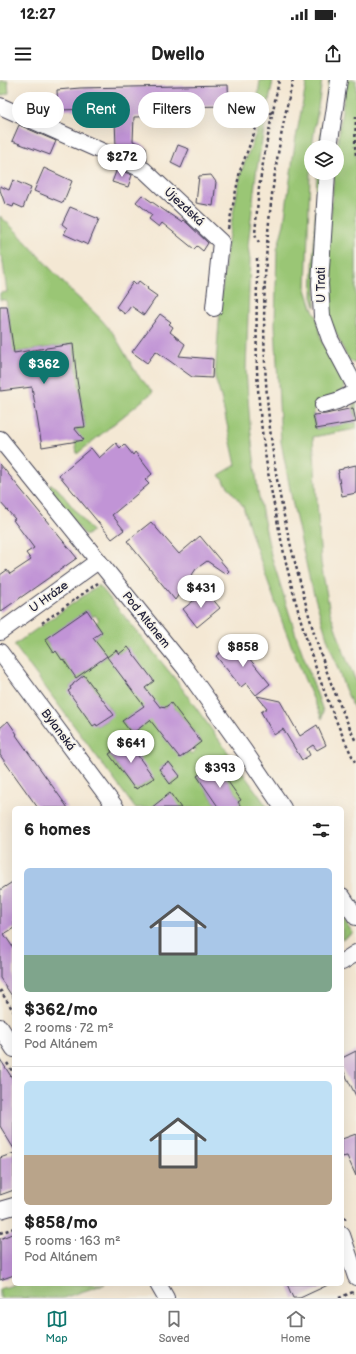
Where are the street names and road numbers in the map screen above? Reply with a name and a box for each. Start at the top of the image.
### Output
street label: Újezdská [161,183,209,229]
street label: U Trati [314,267,329,303]
street label: U Hráze [27,578,71,616]
street label: Pod Altánem [119,589,173,651]
street label: Bylanská [38,706,79,754]

